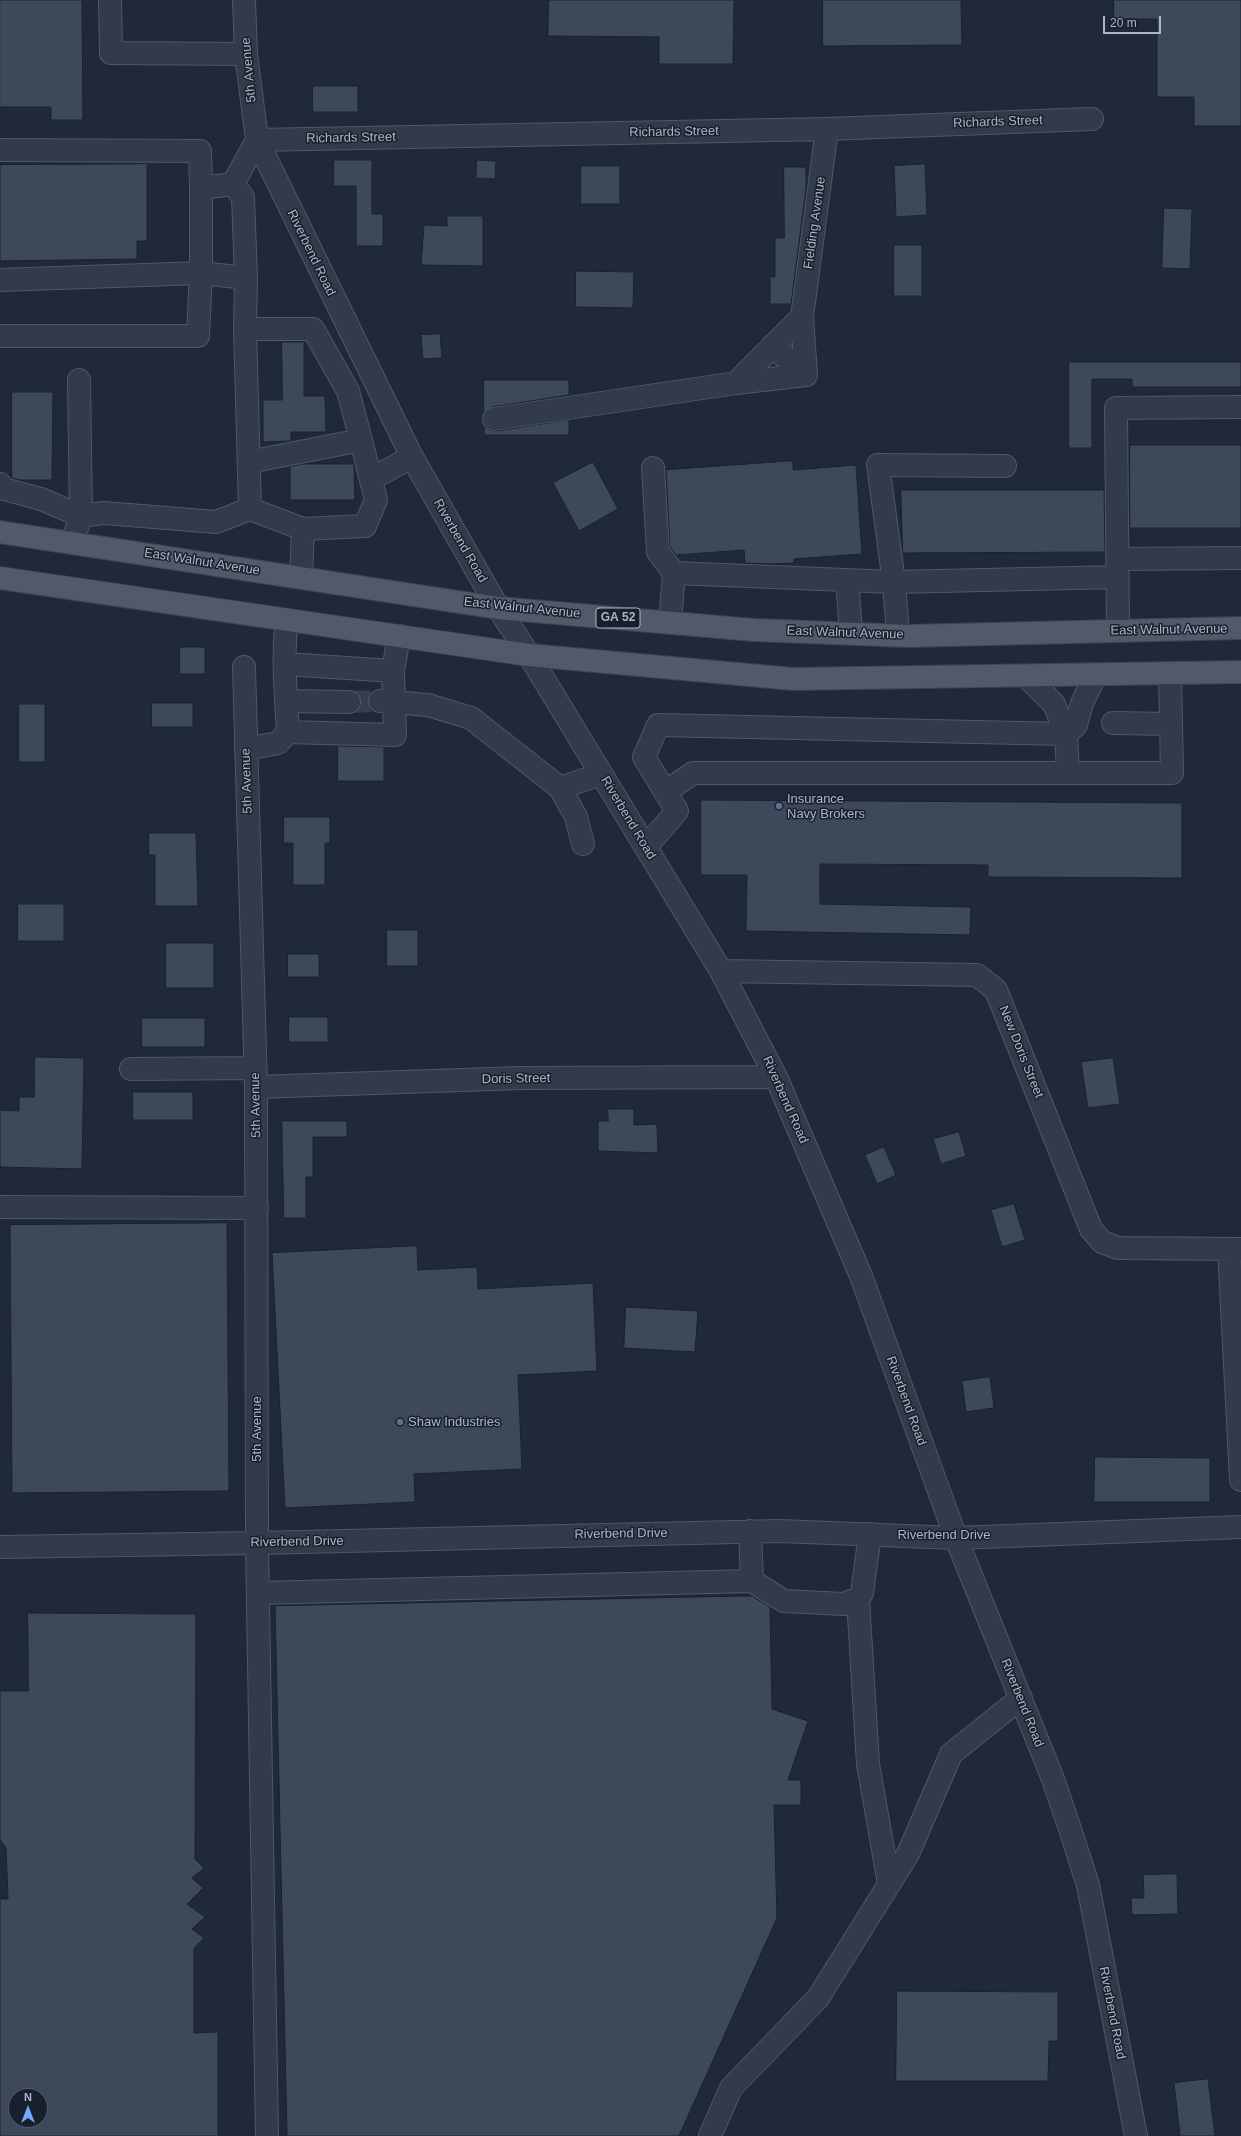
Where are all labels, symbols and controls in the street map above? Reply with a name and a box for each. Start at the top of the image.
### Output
scale bar [1105,8,1163,34]
text: 20 m [1110,16,1137,30]
street label: 5th Avenue [238,37,260,103]
street label: Richards Street [953,113,1043,131]
street label: Richards Street [629,123,719,141]
street label: Richards Street [306,129,396,147]
street label: Fielding Avenue [801,176,829,270]
street label: Riverbend Road [283,207,339,299]
street label: Riverbend Road [430,496,490,586]
street label: East Walnut Avenue [143,545,261,579]
street label: East Walnut Avenue [463,594,581,622]
road number: GA 52 [596,608,640,628]
street label: East Walnut Avenue [1110,621,1228,639]
street label: East Walnut Avenue [786,623,904,643]
street label: 5th Avenue [238,748,256,814]
street label: Riverbend Road [597,774,659,862]
place label: Insurance Navy Brokers [787,791,865,822]
marker: Insurance Navy Brokers [774,801,784,811]
street label: New Doris Street [995,1004,1047,1100]
street label: Riverbend Road [759,1054,811,1146]
street label: Doris Street [482,1071,550,1087]
street label: 5th Avenue [248,1072,264,1138]
street label: Riverbend Road [883,1354,929,1448]
street label: 5th Avenue [249,1396,265,1462]
place label: Shaw Industries [408,1414,500,1430]
marker: Shaw Industries [395,1417,405,1427]
street label: Riverbend Drive [574,1525,668,1543]
street label: Riverbend Drive [897,1527,991,1543]
street label: Riverbend Drive [250,1533,344,1551]
street label: Riverbend Road [997,1657,1047,1749]
street label: Riverbend Road [1095,1965,1129,2061]
north arrow [8,2088,48,2128]
text: N [24,2091,32,2103]

